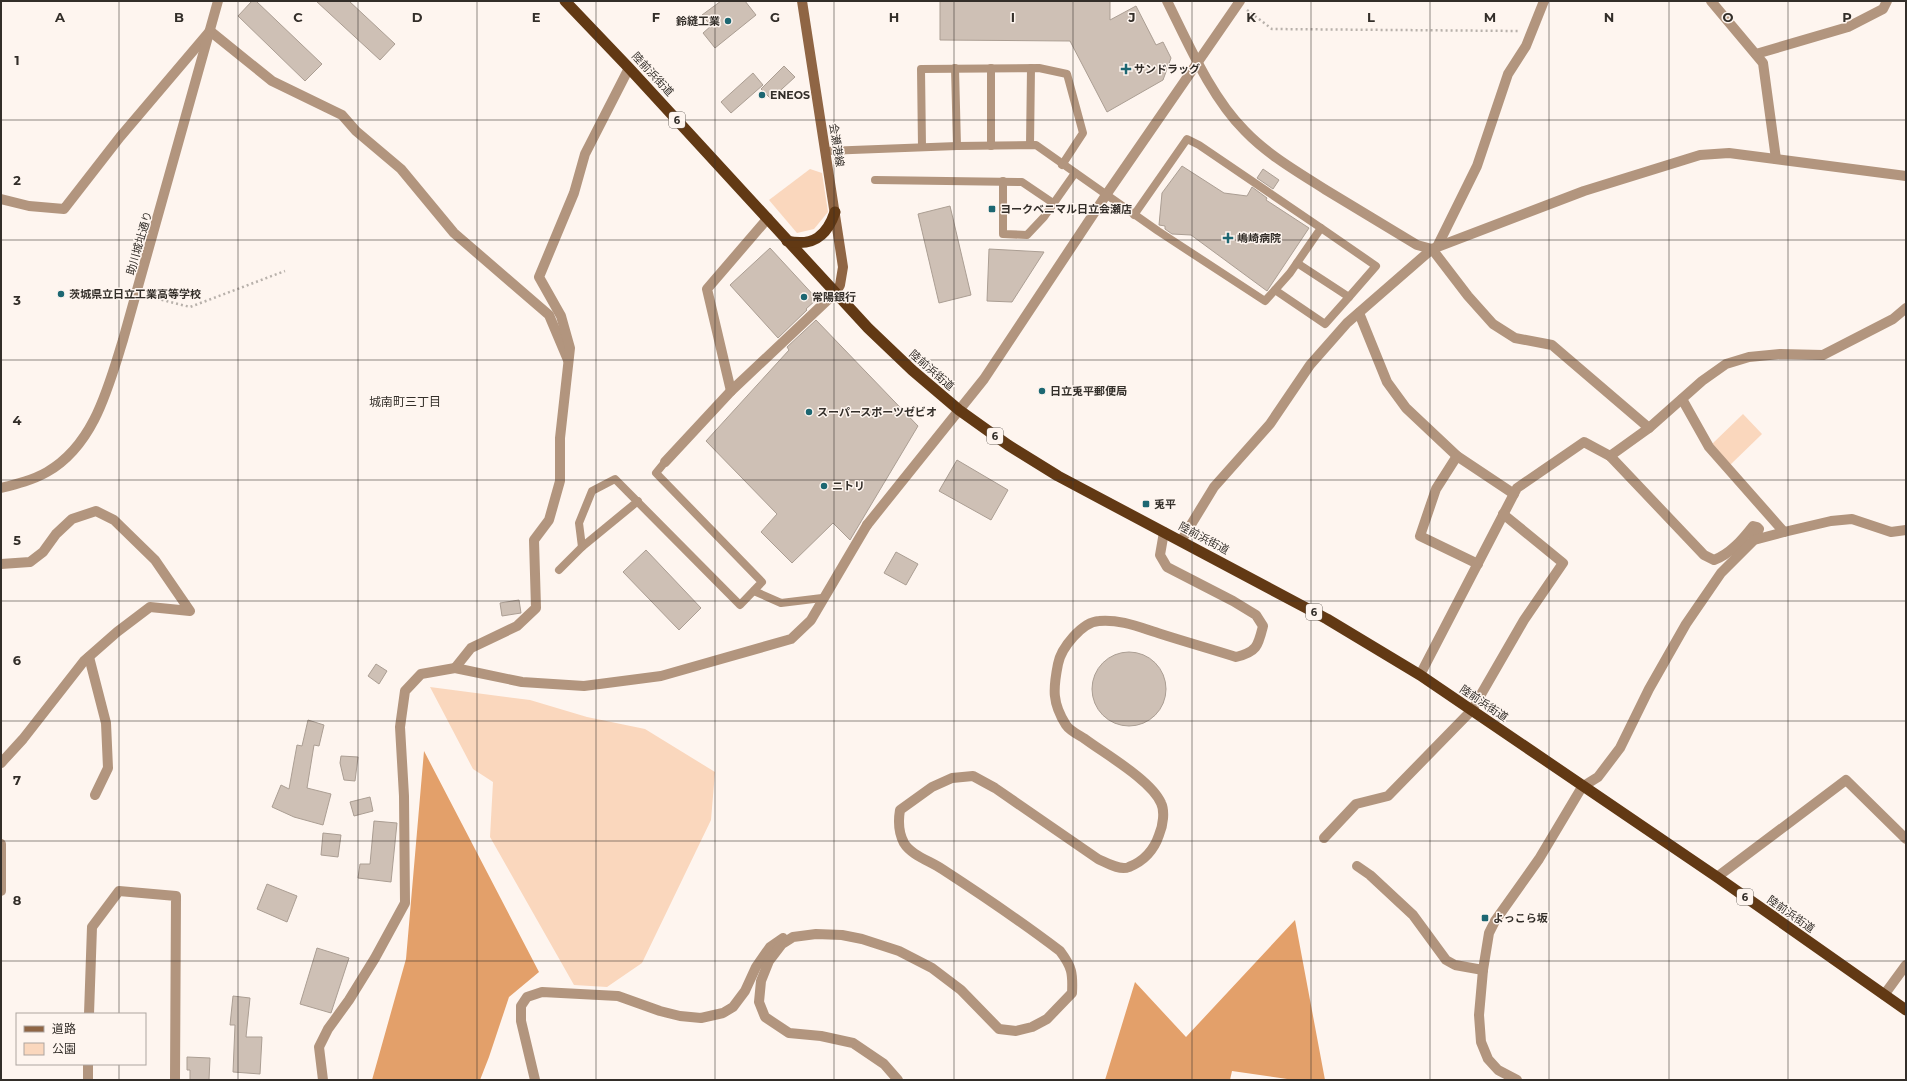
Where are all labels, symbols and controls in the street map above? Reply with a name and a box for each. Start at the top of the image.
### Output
text: A [54,9,66,25]
text: B [174,9,184,25]
text: C [293,9,303,25]
text: D [412,9,423,25]
text: E [532,9,541,25]
text: F [652,9,660,25]
text: G [770,9,780,25]
text: H [889,9,899,25]
text: I [1011,9,1015,25]
text: J [1127,9,1136,25]
text: K [1246,9,1256,25]
text: L [1367,9,1375,25]
text: M [1484,9,1496,25]
text: N [1604,9,1614,25]
text: O [1723,9,1734,25]
text: P [1842,9,1852,25]
place label: 鈴縫工業 [676,14,720,28]
marker: 鈴縫工業 [723,16,733,26]
street label: 陸前浜街道 [629,49,677,99]
text: 1 [14,52,20,68]
place label: サンドラッグ [1134,62,1200,76]
marker: サンドラッグ [1121,64,1131,74]
place label: ENEOS [770,88,810,102]
marker: ENEOS [757,90,767,100]
road number: 6 [669,112,685,128]
street label: 会瀬港線 [827,122,847,168]
text: 2 [13,172,21,188]
place label: ヨークベニマル日立会瀬店 [1000,202,1132,216]
marker: ヨークベニマル日立会瀬店 [987,204,997,214]
street label: 助川城址通り [123,209,155,277]
place label: 嶋崎病院 [1237,231,1281,245]
marker: 嶋崎病院 [1222,232,1234,244]
place label: 茨城県立日立工業高等学校 [69,287,201,301]
marker: 茨城県立日立工業高等学校 [56,289,66,299]
place label: 常陽銀行 [812,290,856,304]
text: 3 [12,292,21,308]
marker: 常陽銀行 [799,292,809,302]
street label: 陸前浜街道 [907,347,957,393]
place label: 日立兎平郵便局 [1050,384,1127,398]
marker: 日立兎平郵便局 [1037,386,1047,396]
district label: 城南町三丁目 [369,394,441,409]
place label: スーパースポーツゼビオ [817,405,937,419]
marker: スーパースポーツゼビオ [804,407,814,417]
text: 4 [13,412,22,428]
road number: 6 [987,428,1003,444]
place label: ニトリ [832,479,865,493]
marker: ニトリ [819,481,829,491]
place label: 兎平 [1154,497,1176,511]
marker: 兎平 [1141,499,1151,509]
street label: 陸前浜街道 [1176,519,1232,557]
text: 5 [13,532,21,548]
road number: 6 [1306,604,1322,620]
text: 6 [13,652,22,668]
street label: 陸前浜街道 [1457,682,1511,724]
text: 7 [13,772,21,788]
road number: 6 [1737,889,1753,905]
text: 8 [13,892,22,908]
street label: 陸前浜街道 [1764,892,1818,936]
place label: よっこら坂 [1493,911,1548,925]
marker: よっこら坂 [1480,913,1490,923]
legend [16,1013,146,1065]
text: 道路 [52,1021,76,1036]
text: 公園 [52,1041,76,1056]

